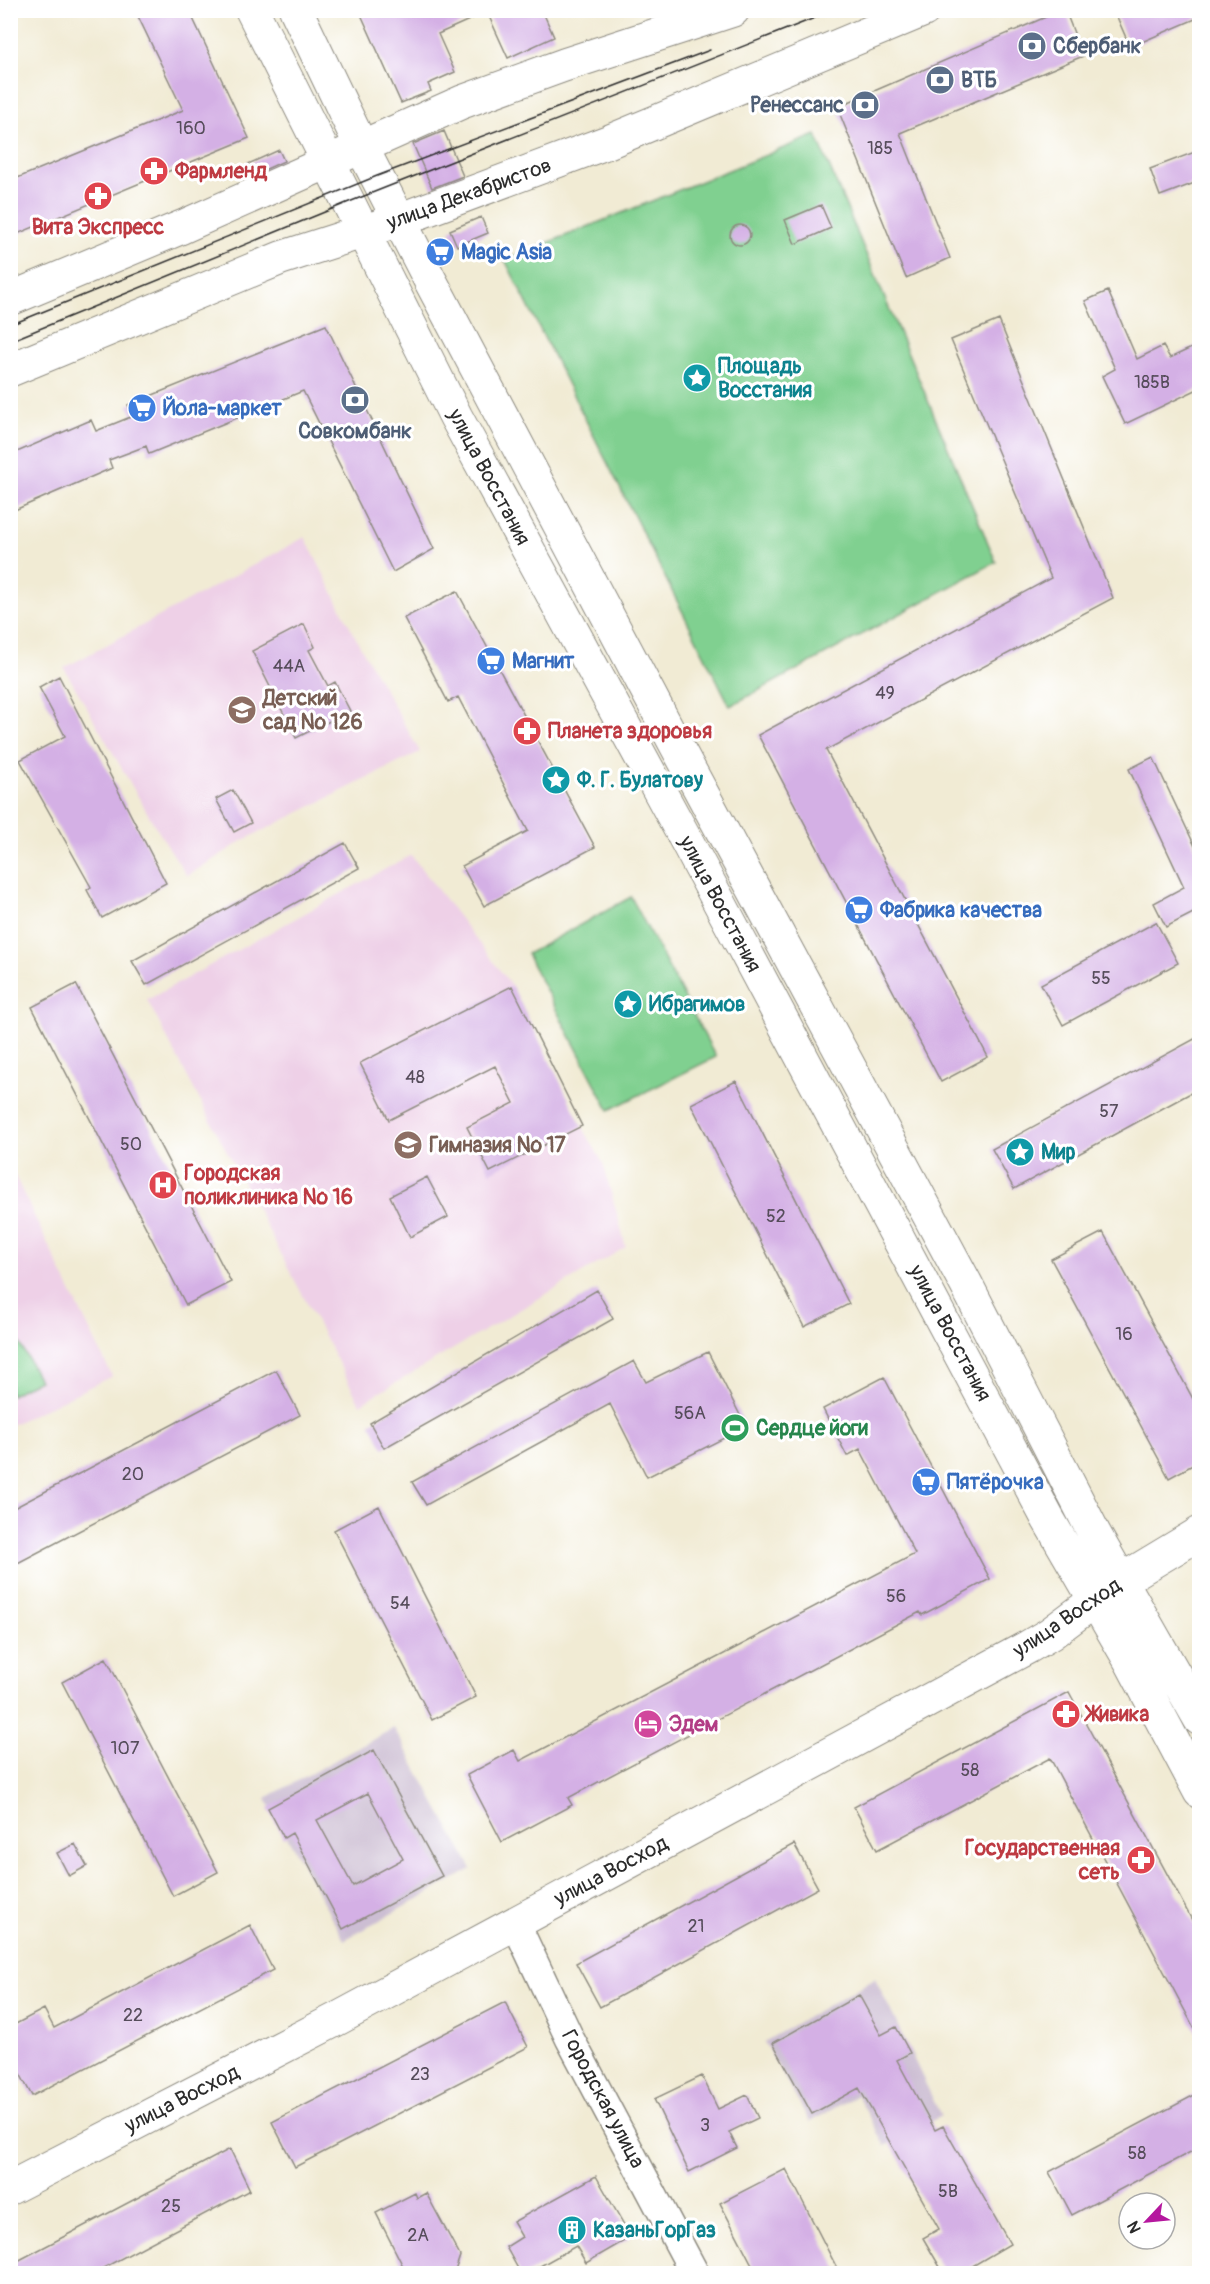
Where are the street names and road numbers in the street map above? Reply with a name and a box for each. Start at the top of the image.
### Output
street label: улица Декабристов [382,152,555,237]
street label: улица Восстания [441,403,536,550]
street label: улица Восстания [672,830,767,977]
street label: улица Восстания [902,1259,997,1406]
street label: улица Восход [1007,1572,1127,1665]
street label: улица Восход [549,1830,673,1913]
street label: Городская улица [555,2025,651,2173]
street label: улица Восход [119,2058,244,2140]

